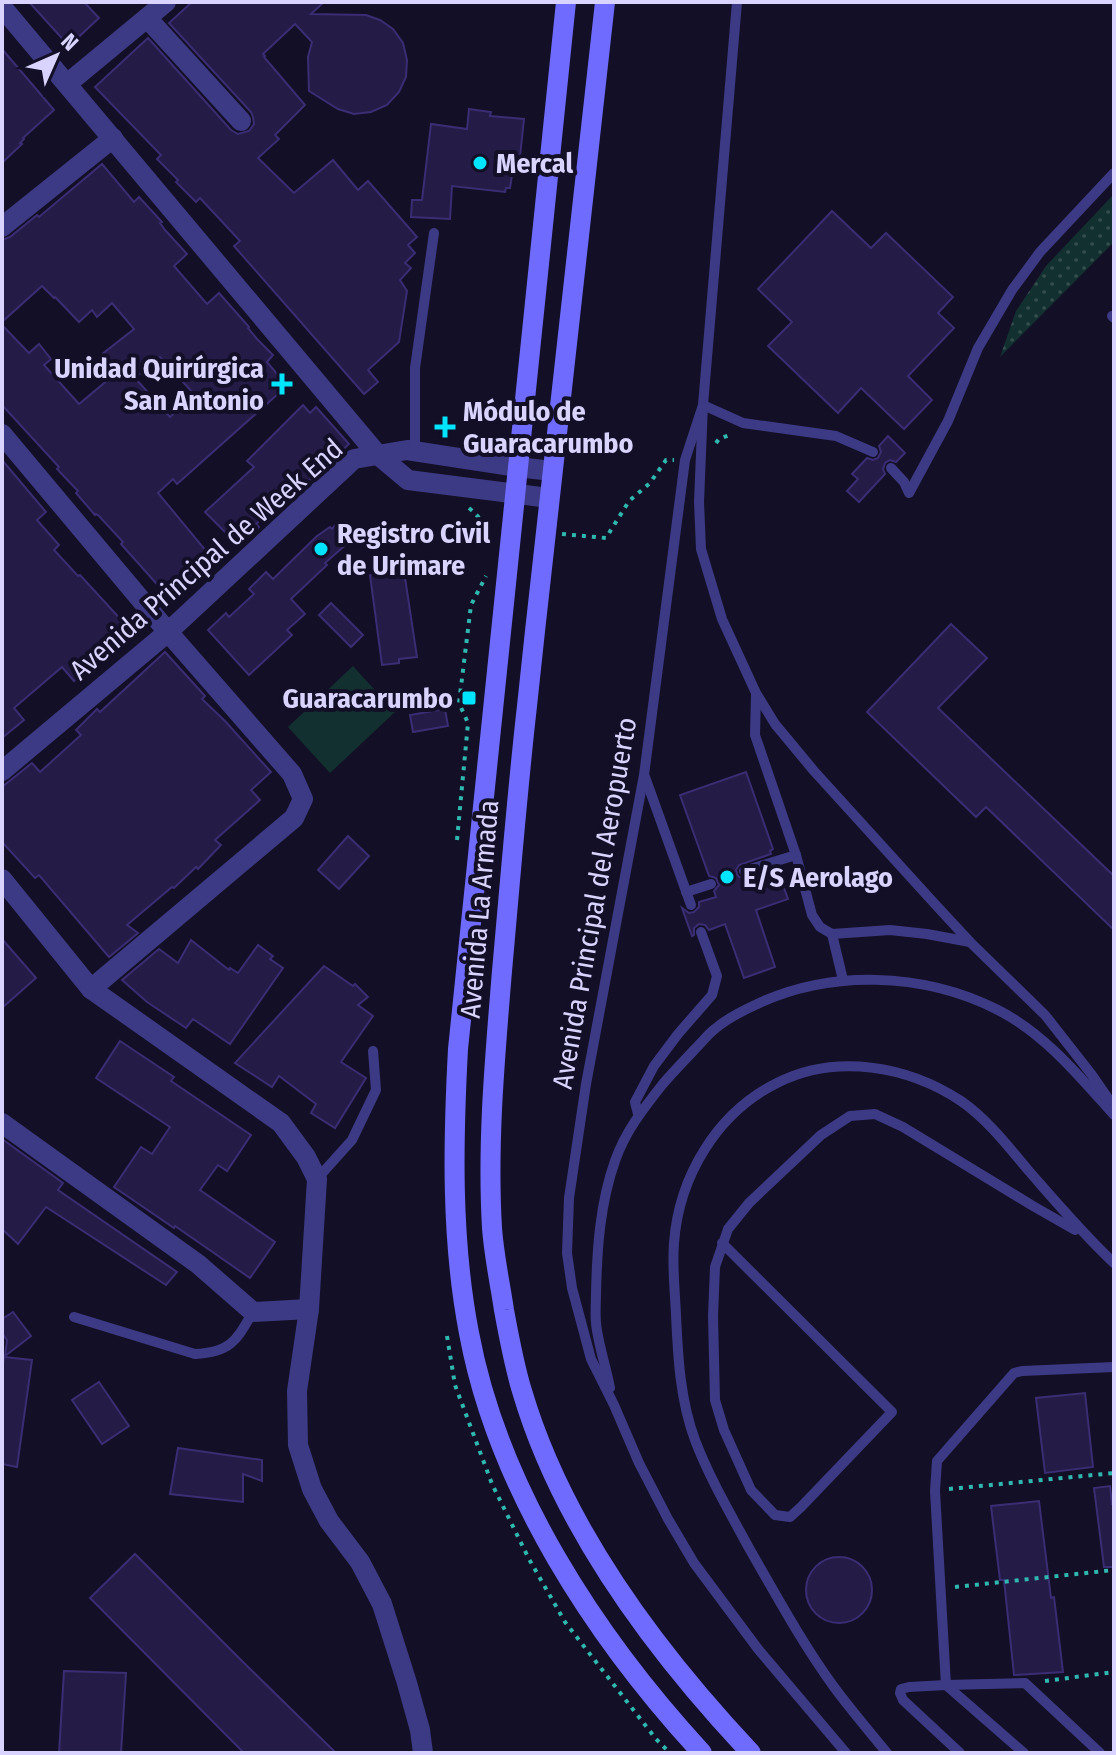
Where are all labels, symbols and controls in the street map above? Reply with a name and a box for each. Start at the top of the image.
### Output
north arrow [16,16,96,96]
text: N [56,28,84,56]
place label: Mercal [496,147,573,180]
marker: Mercal [471,154,489,172]
place label: Unidad Quirúrgica San Antonio [54,352,264,417]
marker: Unidad Quirúrgica San Antonio [271,373,293,395]
place label: Módulo de Guaracarumbo [463,395,634,460]
marker: Módulo de Guaracarumbo [434,416,456,438]
street label: Avenida Principal de Week End [63,432,350,687]
place label: Registro Civil de Urimare [337,517,490,582]
marker: Registro Civil de Urimare [312,540,330,558]
place label: Guaracarumbo [283,682,453,715]
marker: Guaracarumbo [460,689,478,707]
street label: Avenida Principal del Aeropuerto [546,715,643,1091]
street label: Avenida La Armada [454,799,505,1020]
place label: E/S Aerolago [743,861,893,894]
marker: E/S Aerolago [718,868,736,886]

